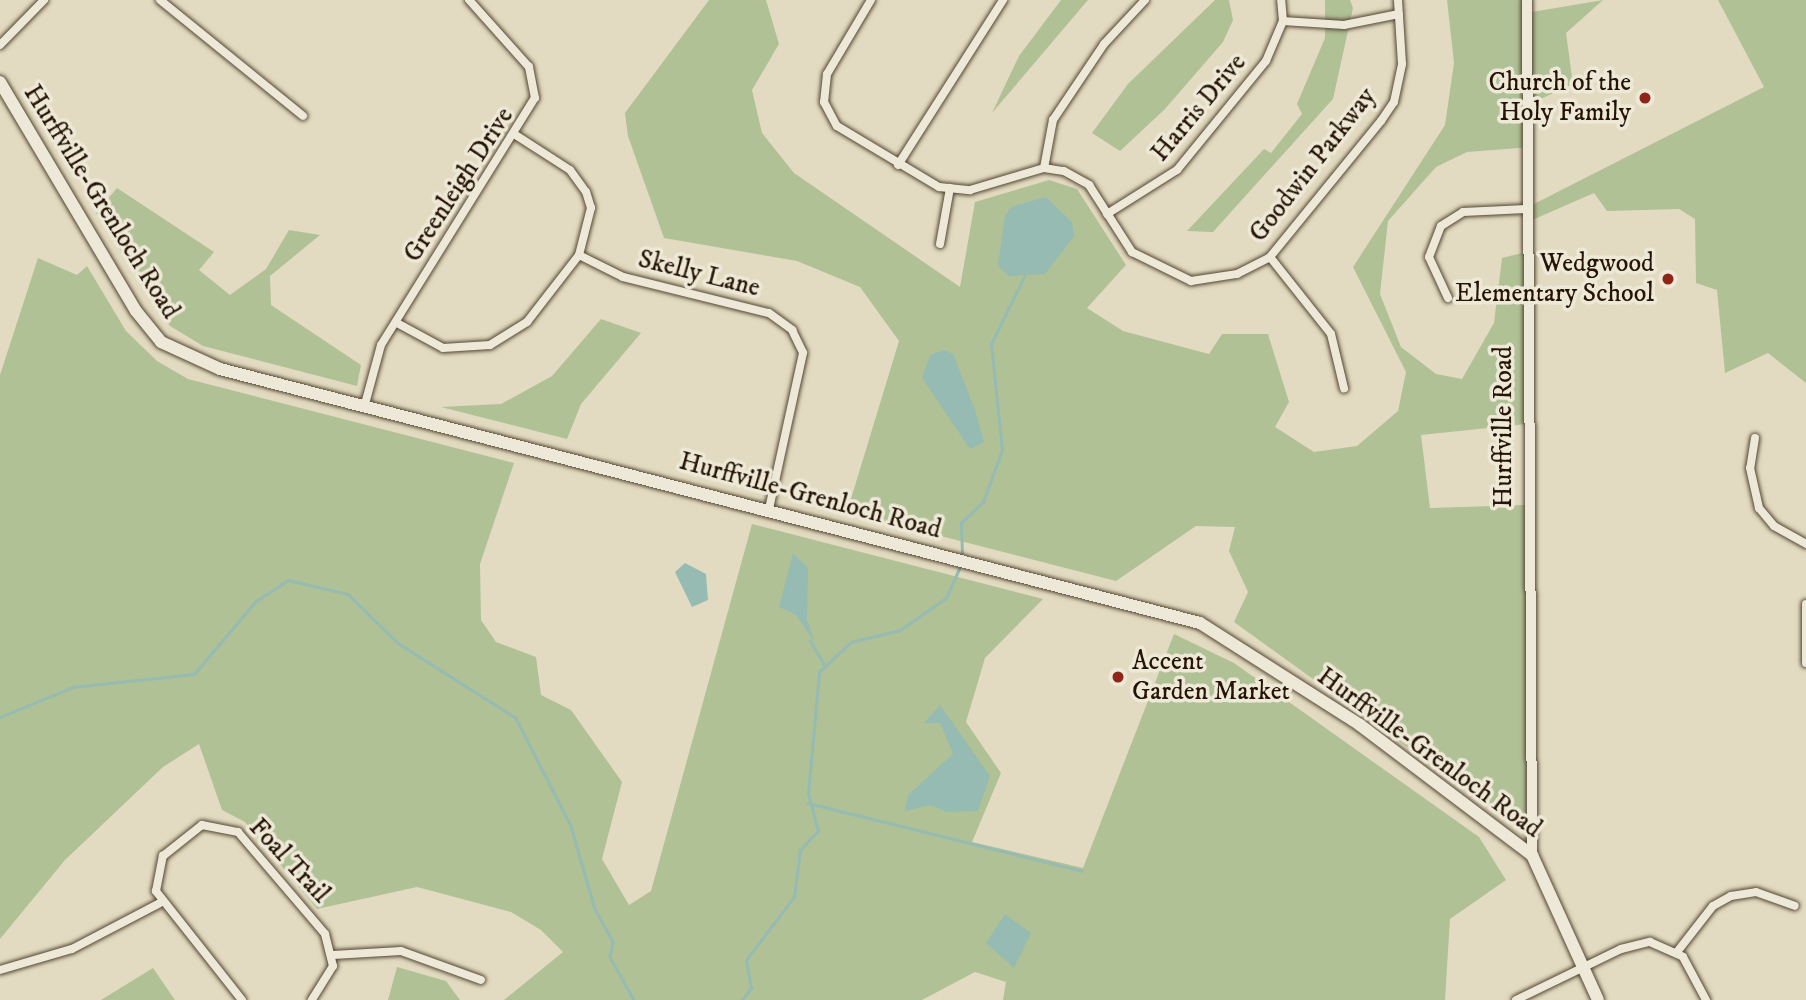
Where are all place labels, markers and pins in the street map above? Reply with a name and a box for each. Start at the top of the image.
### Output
place label: Church of the Holy Family [1489,67,1631,128]
marker: Church of the Holy Family [1637,90,1653,106]
place label: Wedgwood Elementary School [1455,248,1654,310]
marker: Wedgwood Elementary School [1660,271,1676,287]
place label: Accent Garden Market [1132,646,1290,708]
marker: Accent Garden Market [1110,669,1126,685]

